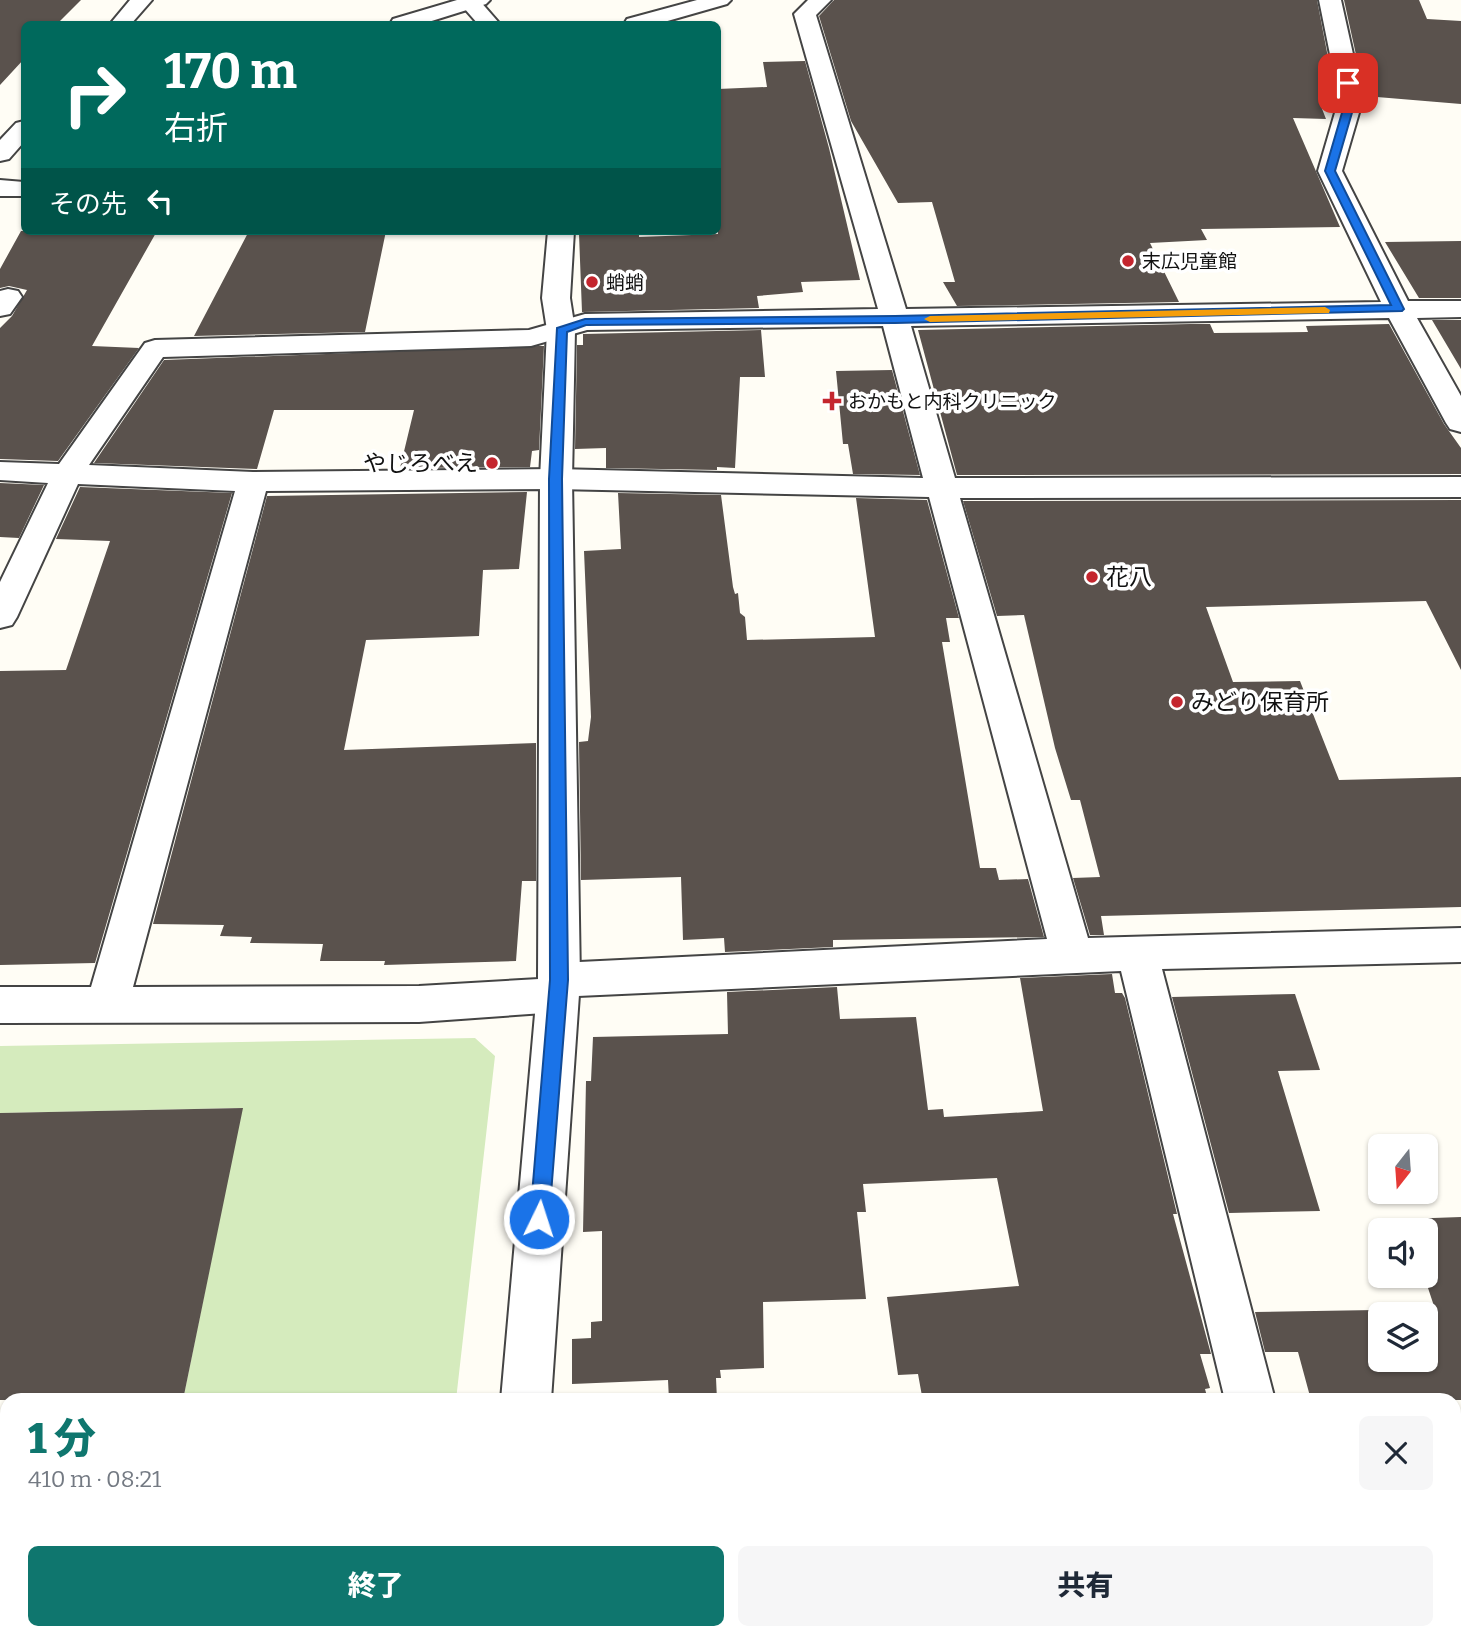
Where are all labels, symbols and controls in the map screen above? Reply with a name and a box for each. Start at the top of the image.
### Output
text: 170 m [164,42,297,101]
icon: right [49,49,140,140]
pin [1318,53,1378,113]
icon: arrive [1329,64,1367,102]
text: 右折 [164,109,228,147]
icon: left [141,182,179,220]
text: その先 [49,189,127,220]
place label: 末広児童館 [1142,250,1237,273]
marker: 末広児童館 [1120,253,1136,269]
place label: 蛸蛸 [606,271,644,294]
marker: 蛸蛸 [584,274,600,290]
place label: おかもと内科クリニック [848,390,1057,413]
marker: おかもと内科クリニック [822,391,842,411]
place label: やじろべえ [363,449,478,477]
marker: やじろべえ [484,455,500,471]
place label: 花八 [1106,563,1152,591]
marker: 花八 [1084,569,1100,585]
place label: みどり保育所 [1191,688,1329,716]
marker: みどり保育所 [1169,694,1185,710]
north arrow [1368,1134,1438,1204]
map controls [1368,1134,1438,1372]
position arrow [502,1182,576,1256]
button: sound [1368,1218,1438,1288]
button: layers [1368,1302,1438,1372]
text: 1 分 [28,1414,96,1464]
button: close [1359,1416,1433,1490]
text: 410 m · 08:21 [28,1465,161,1493]
button: 終了 [28,1546,724,1626]
button: 共有 [738,1546,1433,1626]

